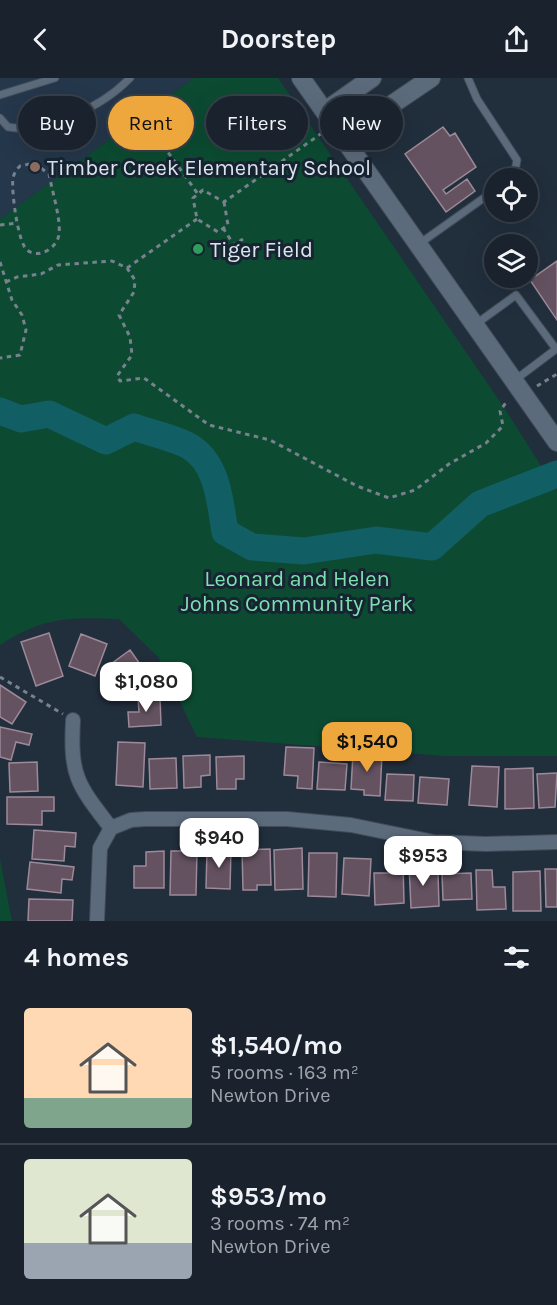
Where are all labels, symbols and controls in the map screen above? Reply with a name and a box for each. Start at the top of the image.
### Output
icon: back [24,23,57,56]
text: Doorstep [221,23,336,55]
icon: share [500,23,533,56]
chip: Buy [18,96,96,150]
chip: Rent [108,96,194,150]
chip: Filters [206,96,308,150]
chip: New [320,96,403,150]
place label: Timber Creek Elementary School [47,155,371,181]
marker: Timber Creek Elementary School [28,160,42,174]
map controls [484,168,538,288]
button: locate [484,168,538,222]
button: layers [484,234,538,288]
place label: Tiger Field [210,237,313,263]
marker: Tiger Field [191,242,205,256]
park label: Leonard and Helen Johns Community Park [181,566,413,617]
pin: $1,080 [97,662,195,713]
text: $1,080 [114,670,178,693]
pin: $1,540 [318,722,416,773]
text: $1,540 [336,730,398,753]
pin: $940 [183,818,255,869]
text: $940 [194,826,244,849]
pin: $953 [387,836,459,887]
text: $953 [398,844,448,867]
icon: filters [500,941,533,974]
text: 4 homes [24,942,129,973]
text: $1,540/mo [210,1030,342,1061]
icon: home [72,1032,144,1104]
text: 5 rooms · 163 m² [210,1061,359,1084]
text: Newton Drive [210,1084,330,1107]
text: $953/mo [210,1181,327,1212]
icon: home [72,1183,144,1255]
text: 3 rooms · 74 m² [210,1212,350,1235]
text: Newton Drive [210,1235,330,1258]

